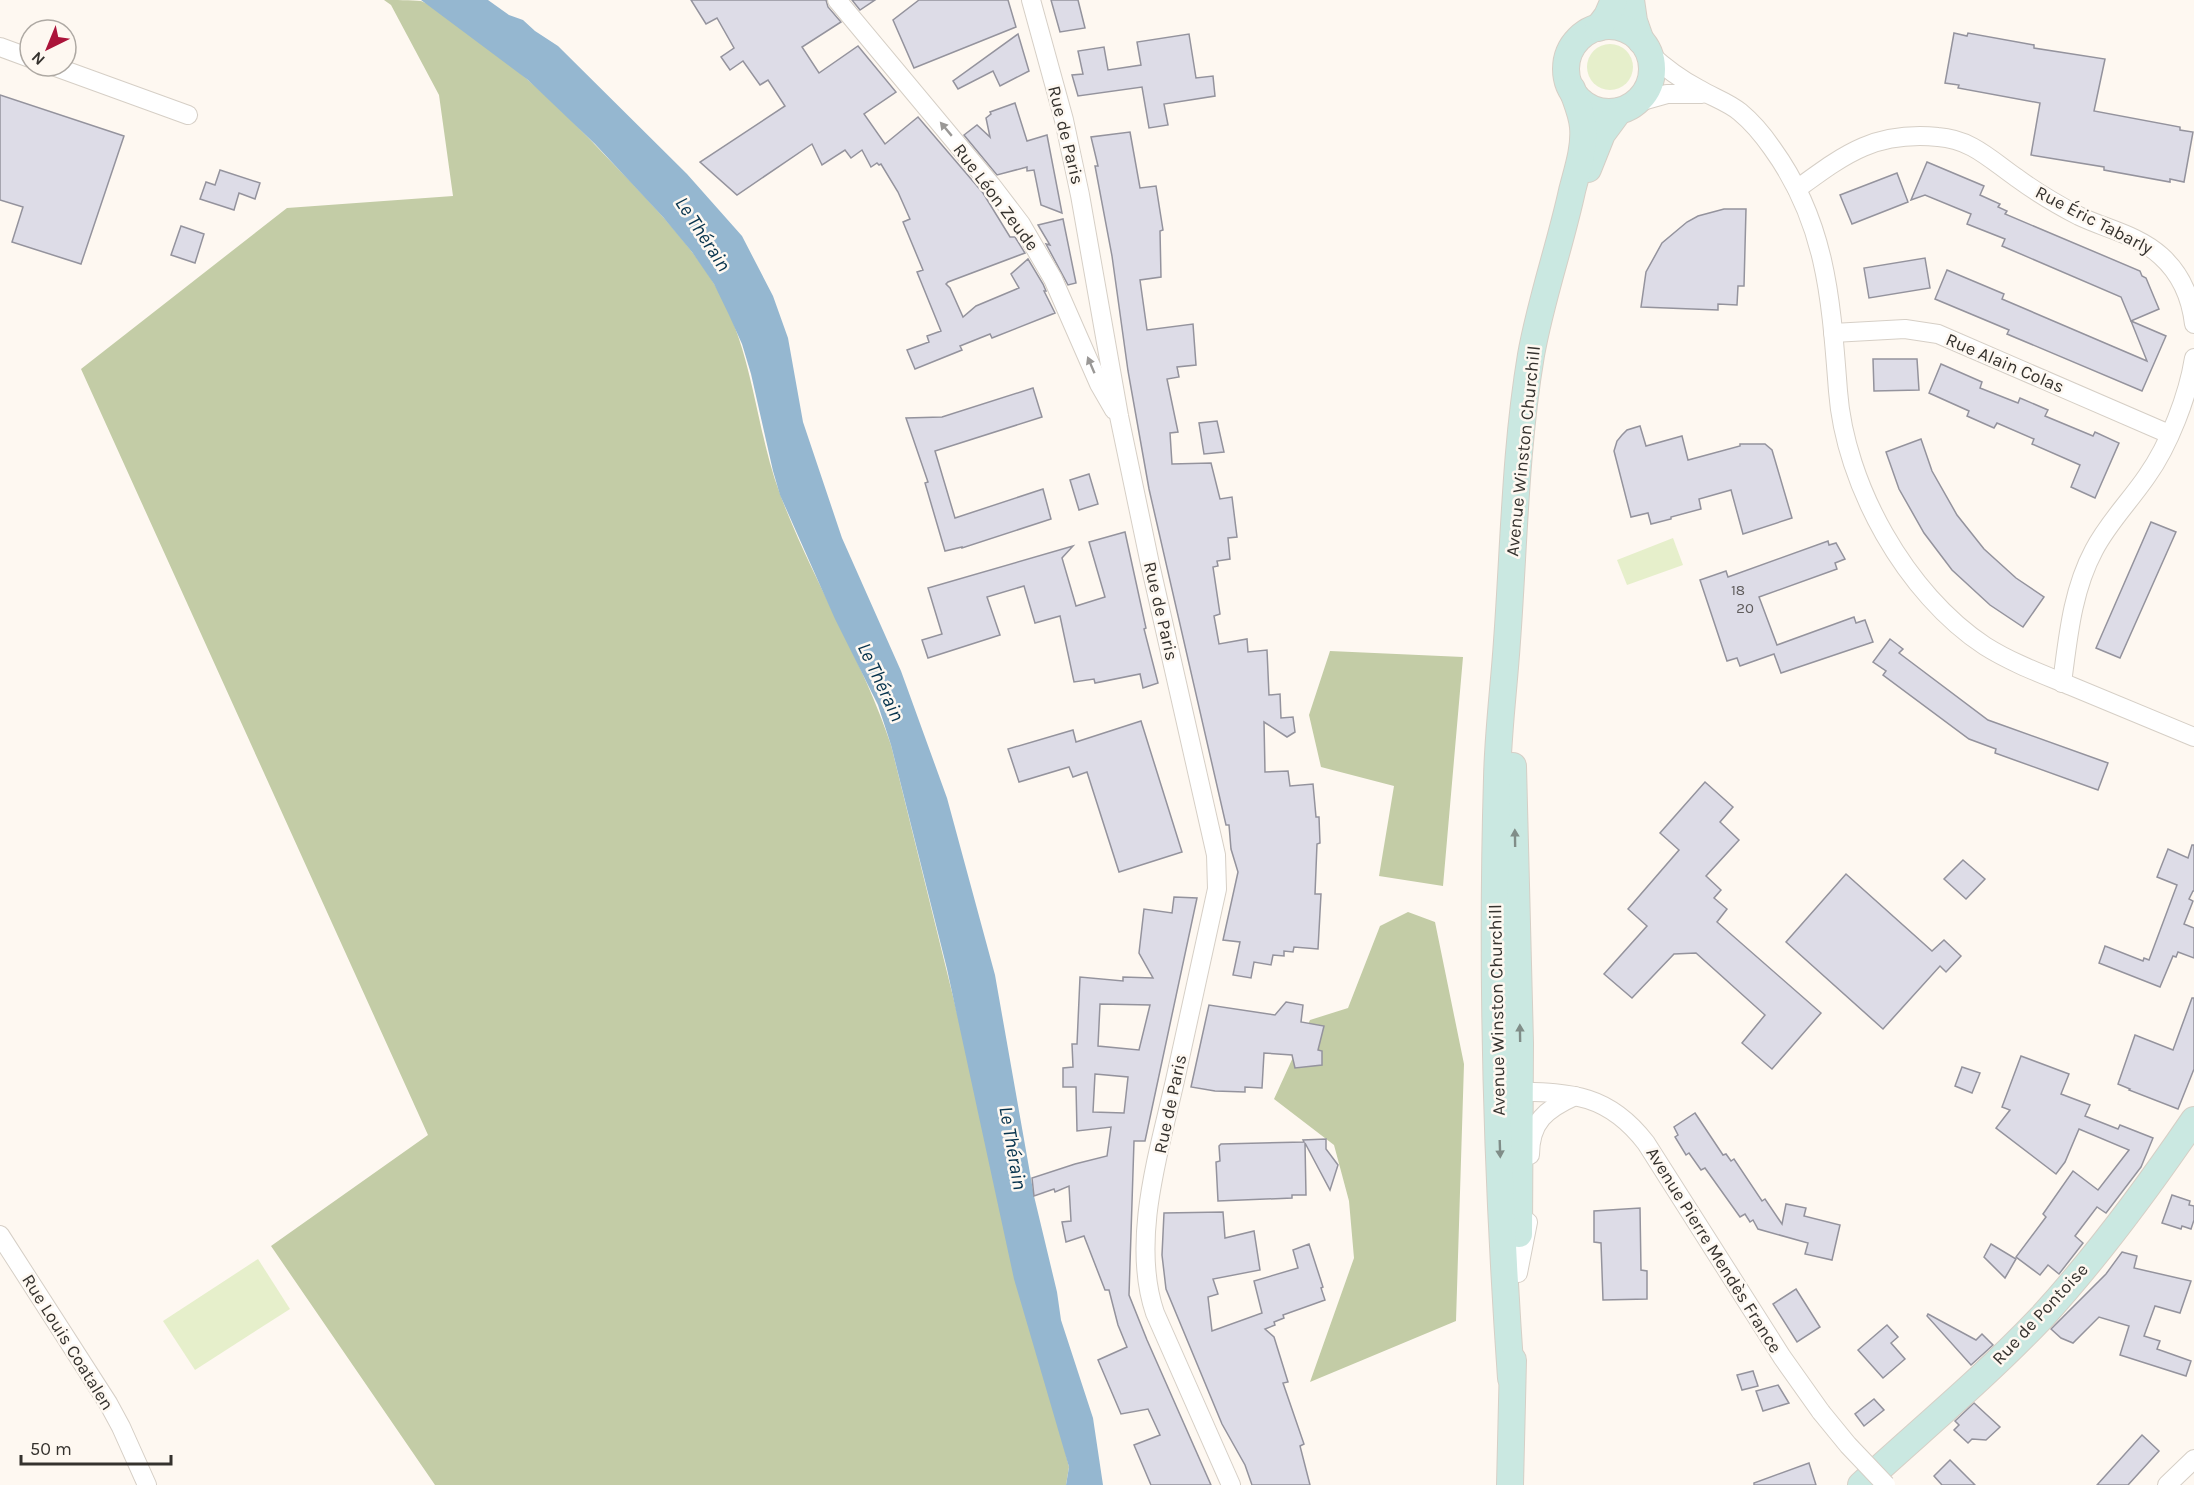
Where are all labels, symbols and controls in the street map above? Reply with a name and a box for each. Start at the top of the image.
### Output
north arrow [18,18,78,78]
text: N [27,48,49,69]
street label: Rue de Paris [1043,83,1089,187]
one-way arrow [939,121,952,137]
street label: Rue Léon Zeude [948,139,1044,255]
street label: Rue Éric Tabarly [2032,180,2157,259]
water label: Le Thérain [670,192,736,276]
street label: Rue Alain Colas [1942,328,2068,398]
street label: Avenue Winston Churchill [1501,344,1545,558]
one-way arrow [1086,356,1096,374]
street label: Rue de Paris [1139,559,1183,663]
house number: 18 [1731,581,1745,599]
house number: 20 [1736,599,1754,617]
water label: Le Thérain [853,639,909,725]
one-way arrow [1511,828,1520,847]
street label: Avenue Winston Churchill [1484,904,1510,1116]
one-way arrow [1515,1023,1524,1042]
street label: Rue de Paris [1149,1052,1191,1156]
water label: Le Thérain [994,1104,1032,1192]
one-way arrow [1495,1140,1504,1159]
street label: Avenue Pierre Mendès France [1641,1143,1787,1357]
street label: Rue de Pontoise [1987,1259,2093,1369]
street label: Rue Louis Coatalen [17,1270,119,1414]
scale bar [21,1428,171,1466]
text: 50 m [30,1438,72,1460]

